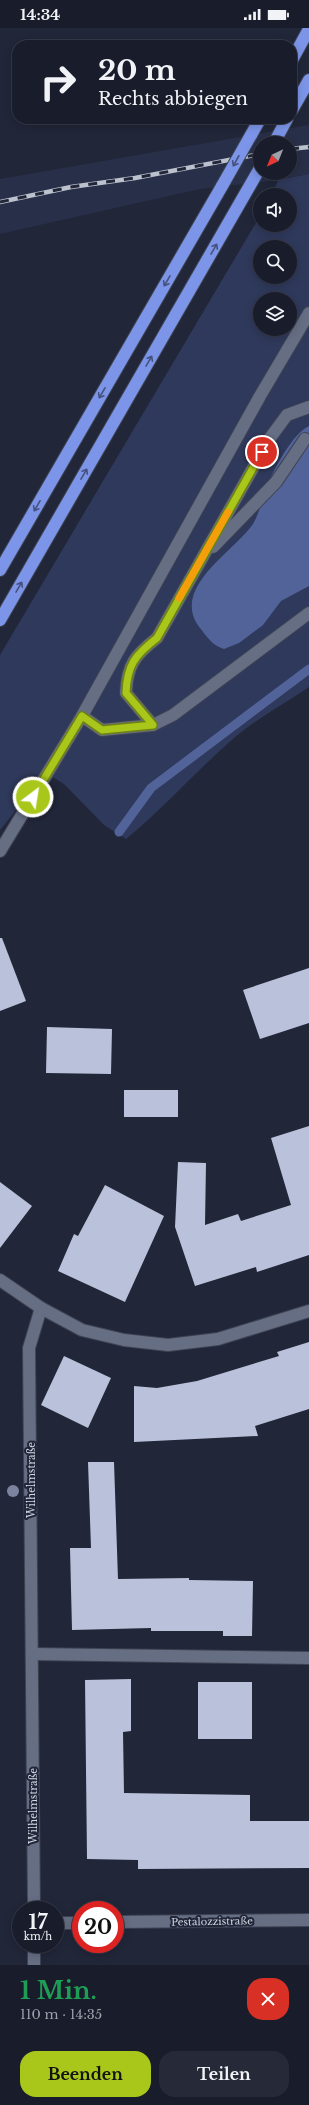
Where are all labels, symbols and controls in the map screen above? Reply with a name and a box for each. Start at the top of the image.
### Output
text: 14:34 [20,5,60,24]
text: 20 m [98,53,176,88]
icon: right [32,56,84,108]
text: Rechts abbiegen [98,88,248,110]
north arrow [253,136,297,180]
map controls [253,136,297,336]
one-way arrow [232,155,240,167]
button: sound [253,188,297,232]
button: search [253,240,297,284]
one-way arrow [210,243,218,255]
one-way arrow [163,275,171,287]
button: layers [253,292,297,336]
one-way arrow [146,355,154,367]
one-way arrow [98,387,106,399]
pin [245,435,279,469]
icon: arrive [251,441,273,463]
one-way arrow [81,468,89,480]
one-way arrow [33,500,41,512]
one-way arrow [16,581,24,593]
position arrow [12,776,54,818]
street label: Wilhelmstraße [25,1442,38,1519]
street label: Wilhelmstraße [27,1768,40,1845]
speed limit sign: 20 [72,1901,124,1953]
text: 17 [28,1910,48,1934]
street label: Pestalozzistraße [171,1914,253,1929]
text: km/h [24,1930,52,1943]
text: 1 Min. [20,1976,97,2005]
button: close [247,1978,289,2020]
text: 110 m · 14:35 [20,2006,102,2023]
button: Beenden [20,2051,151,2097]
button: Teilen [159,2051,289,2097]

